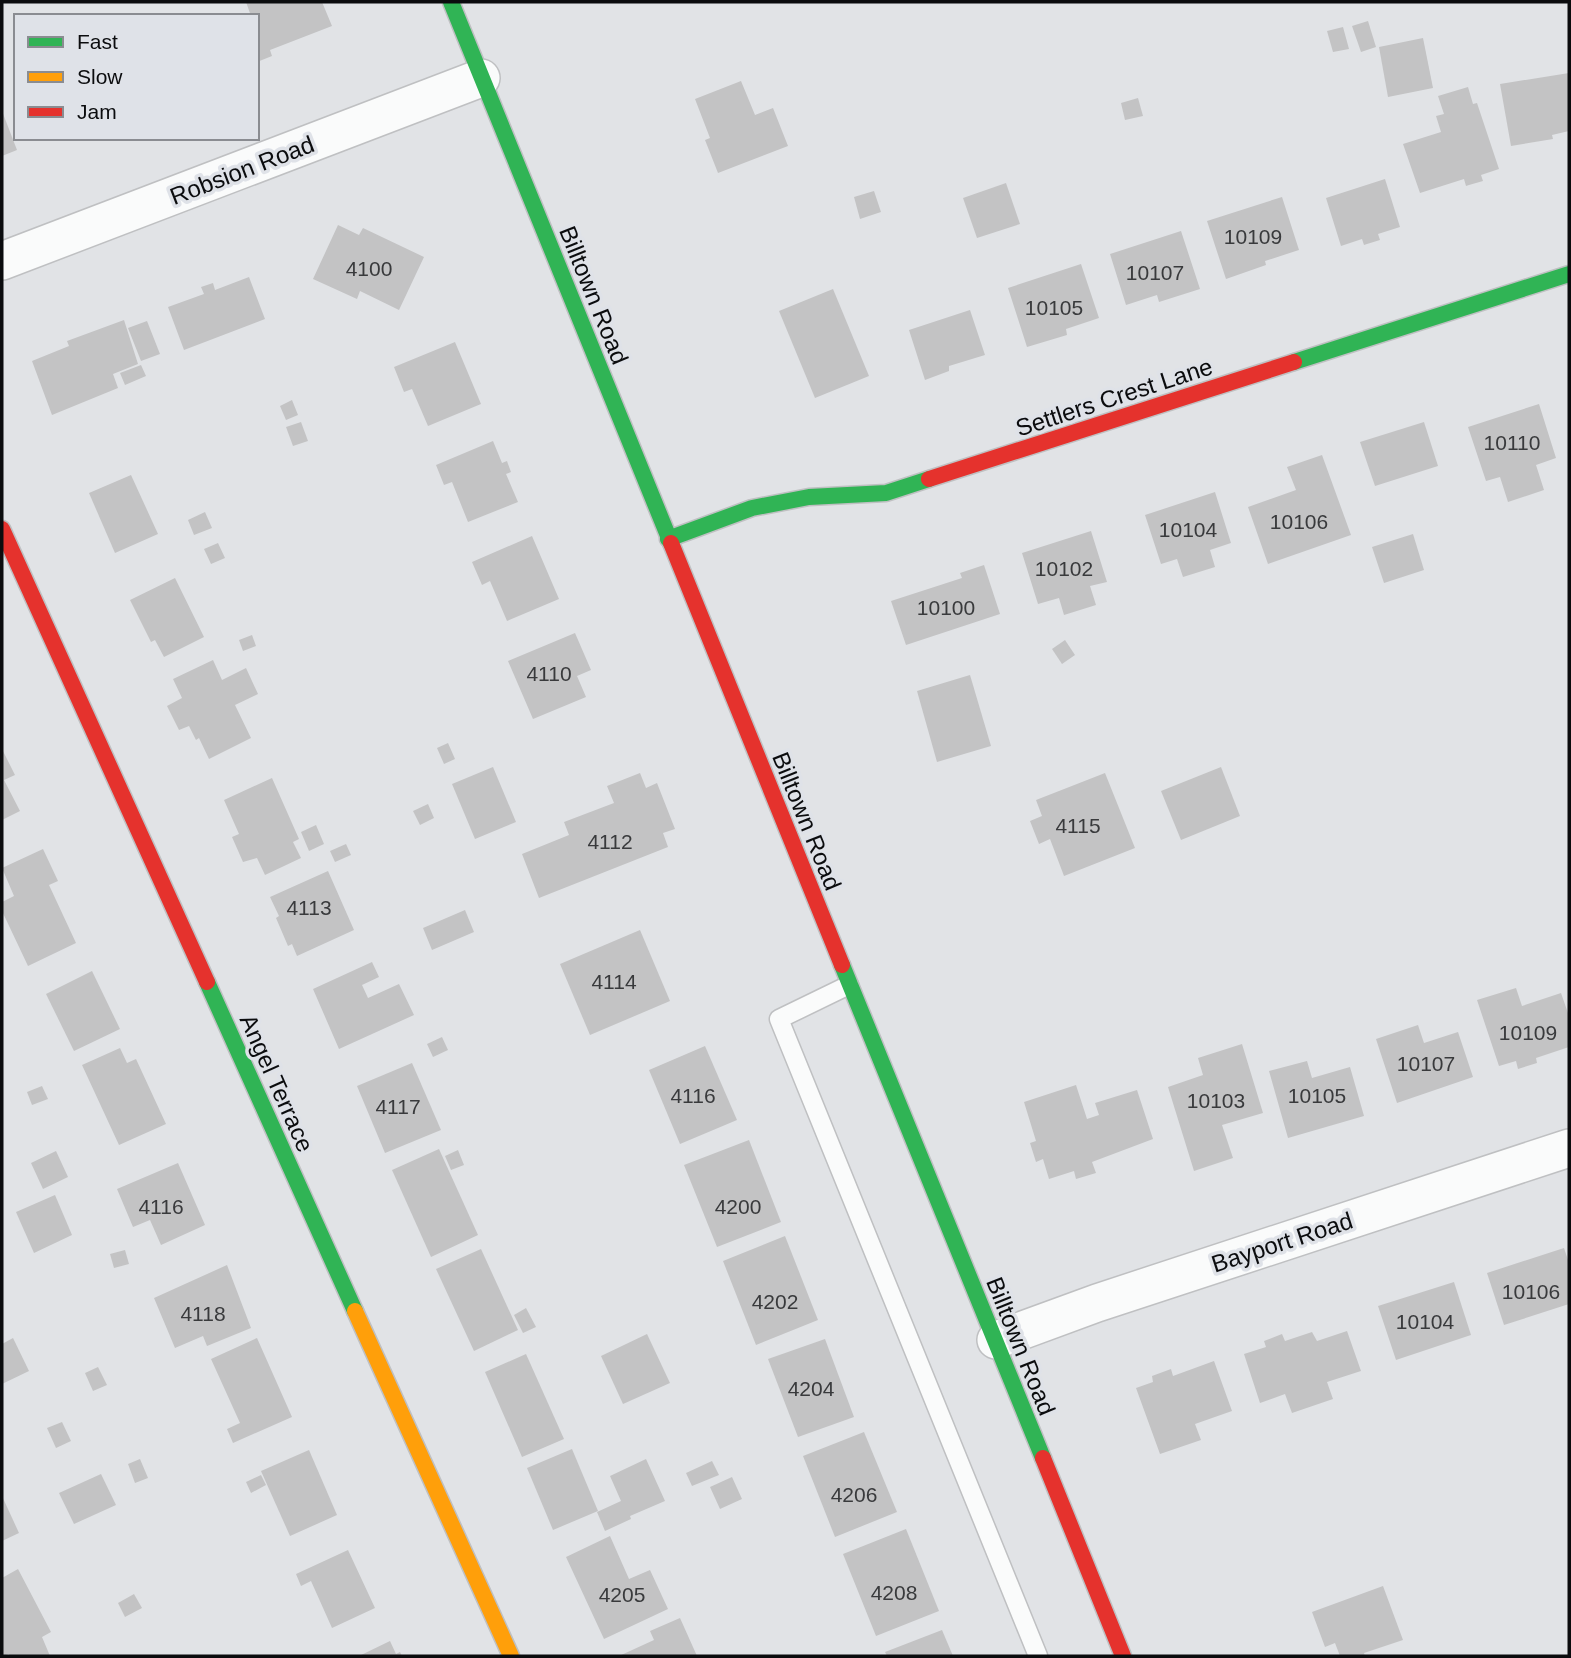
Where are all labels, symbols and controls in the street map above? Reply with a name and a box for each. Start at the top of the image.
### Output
legend [14,14,259,140]
text: Fast [77,30,118,53]
text: Slow [77,65,123,88]
text: Jam [77,100,117,123]
street label: Robsion Road [166,130,318,210]
street label: Billtown Road [554,222,634,368]
house number: 10109 [1224,225,1282,248]
house number: 4100 [346,257,392,280]
house number: 10107 [1126,261,1184,284]
house number: 10105 [1025,296,1083,319]
street label: Settlers Crest Lane [1012,352,1216,442]
house number: 10110 [1484,431,1540,454]
house number: 10106 [1270,510,1328,533]
house number: 10104 [1159,518,1218,541]
house number: 10102 [1035,557,1093,580]
house number: 10100 [917,596,975,619]
house number: 4110 [526,662,572,685]
street label: Billtown Road [767,748,847,894]
house number: 4115 [1055,814,1101,837]
house number: 4112 [587,830,633,853]
house number: 4113 [286,896,332,919]
house number: 4114 [591,970,637,993]
street label: Angel Terrace [235,1010,319,1156]
house number: 10109 [1499,1021,1557,1044]
house number: 10107 [1397,1052,1455,1075]
house number: 4116 [670,1084,716,1107]
house number: 10105 [1288,1084,1346,1107]
house number: 10103 [1187,1089,1245,1112]
house number: 4117 [375,1095,421,1118]
house number: 4116 [138,1195,184,1218]
house number: 4200 [715,1195,761,1218]
street label: Bayport Road [1208,1206,1356,1278]
street label: Billtown Road [981,1273,1061,1419]
house number: 10106 [1502,1280,1560,1303]
house number: 4202 [752,1290,798,1313]
house number: 4118 [180,1302,226,1325]
house number: 10104 [1396,1310,1455,1333]
house number: 4204 [788,1377,835,1400]
house number: 4206 [831,1483,877,1506]
house number: 4208 [871,1581,917,1604]
house number: 4205 [599,1583,645,1606]

